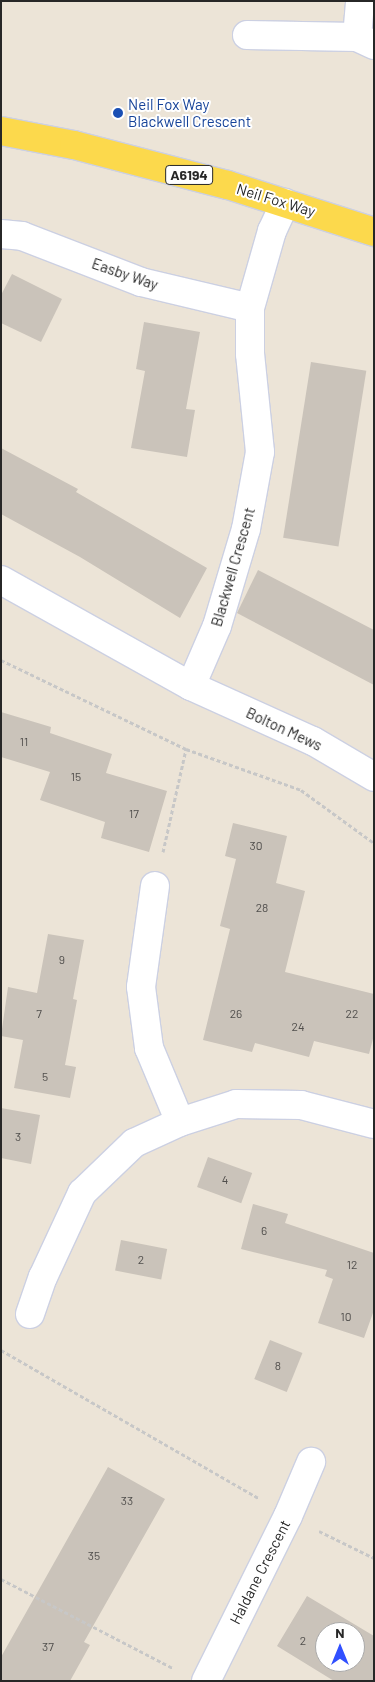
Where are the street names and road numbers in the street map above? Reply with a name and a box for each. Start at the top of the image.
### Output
road number: A6194 [164,164,214,186]
street label: Neil Fox Way [234,179,318,221]
street label: Easby Way [90,254,160,294]
street label: Blackwell Crescent [207,505,259,629]
street label: Bolton Mews [243,704,325,754]
street label: Haldane Crescent [226,1517,294,1627]

